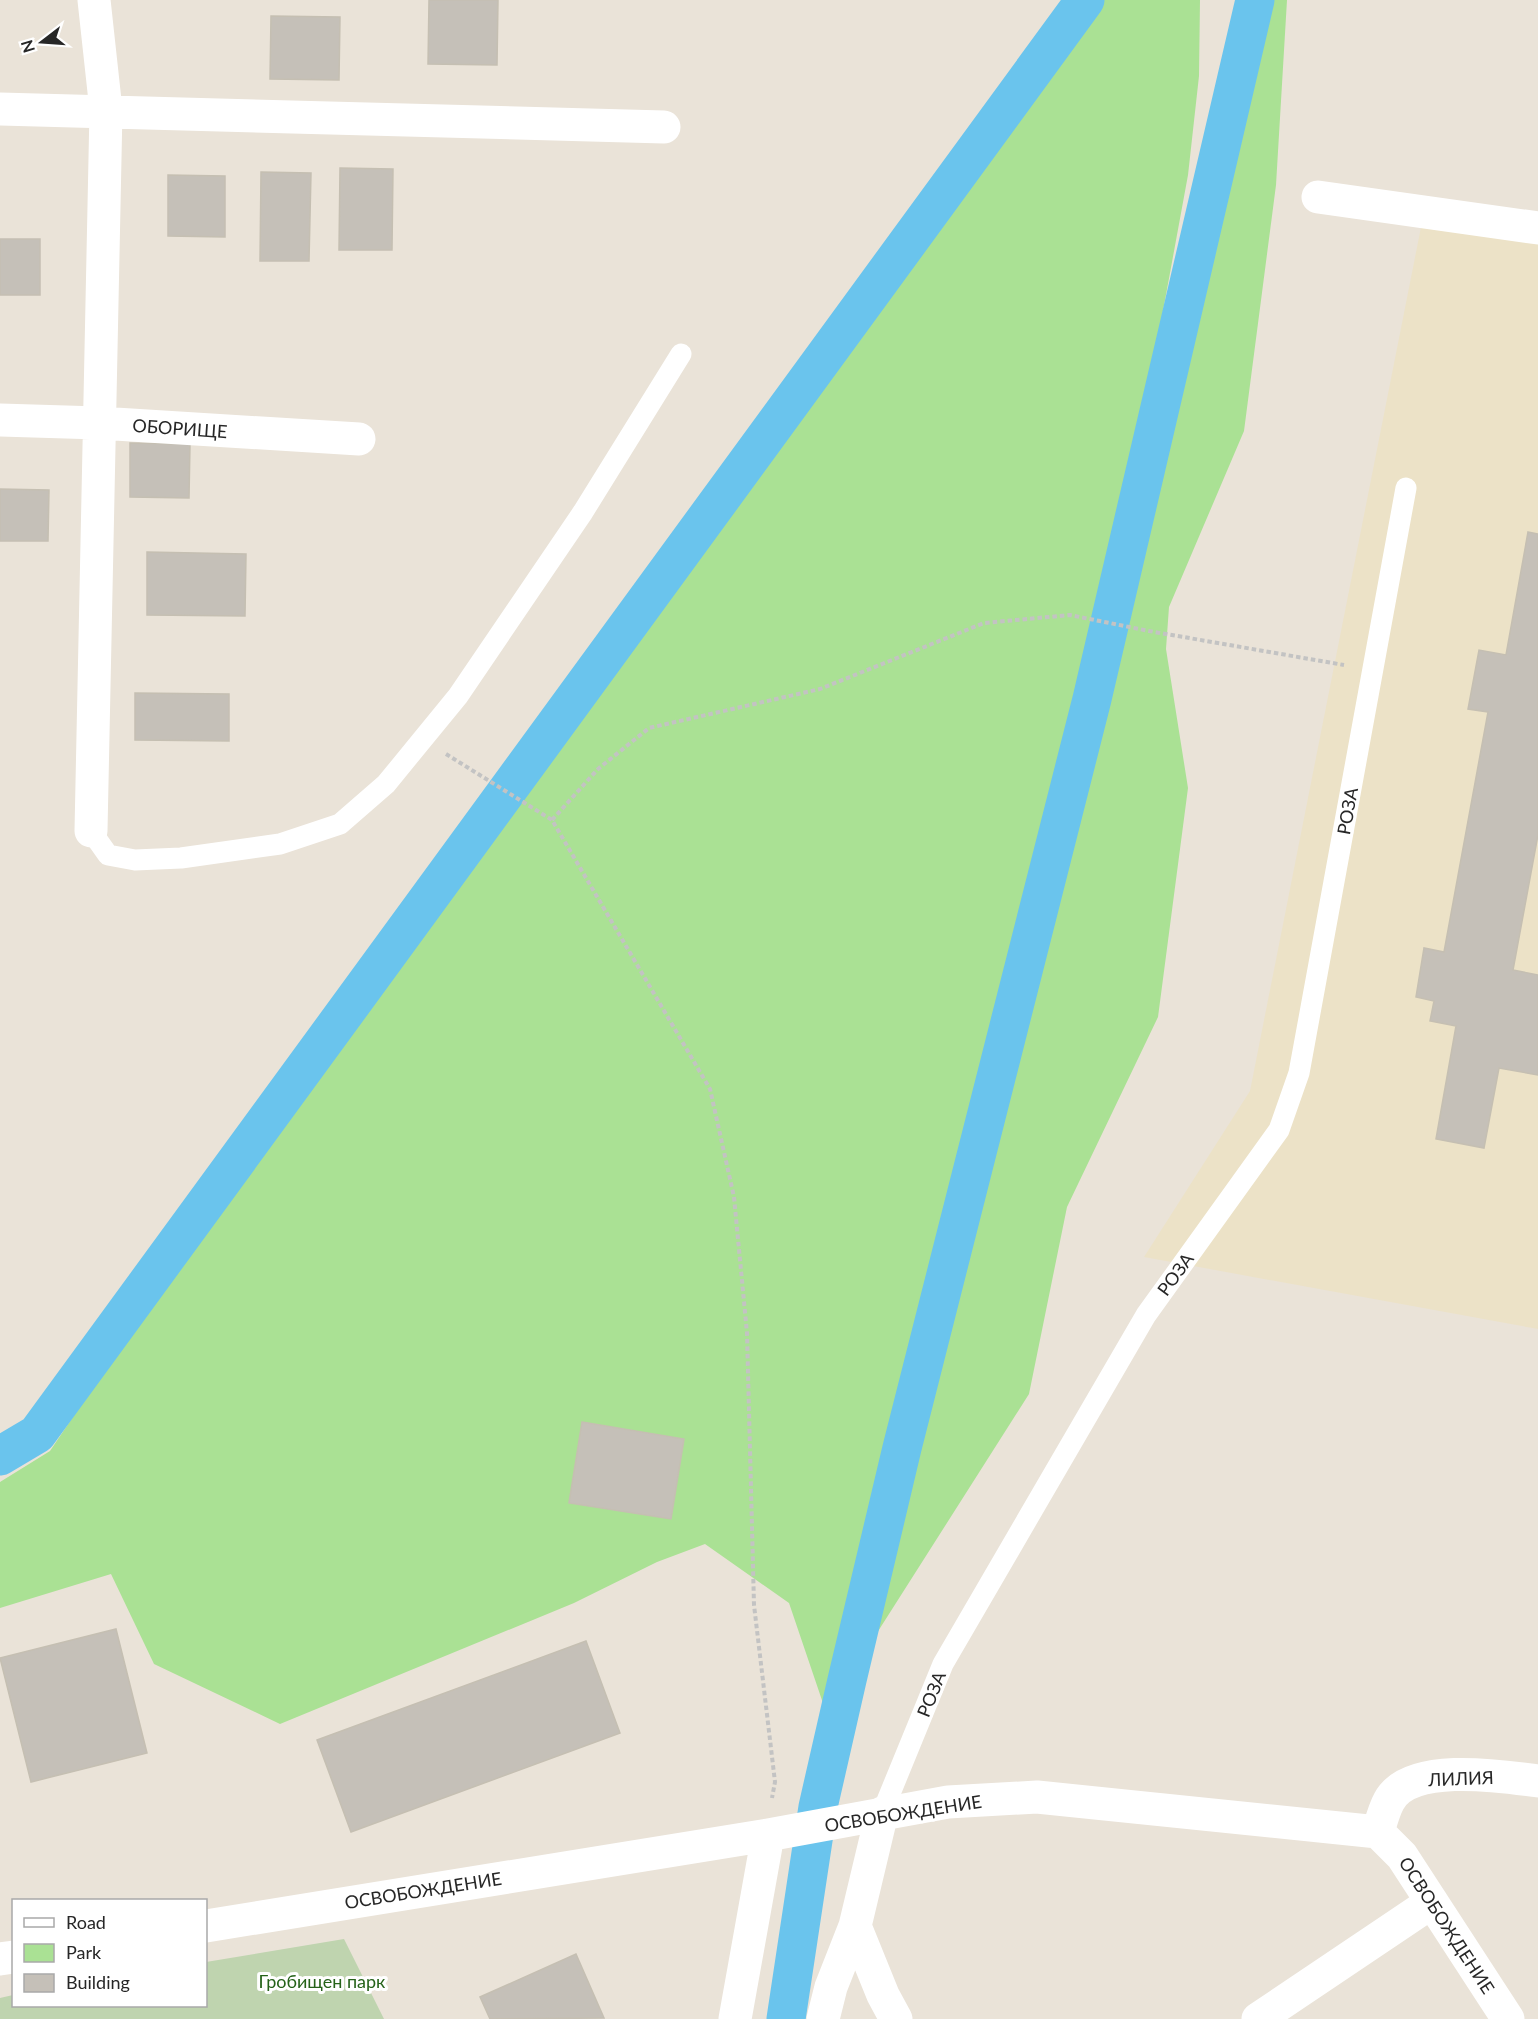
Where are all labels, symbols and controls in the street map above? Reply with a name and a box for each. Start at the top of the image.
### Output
north arrow [12,12,72,72]
text: N [16,38,38,55]
street label: ОБОРИЩЕ [132,414,228,442]
street label: РОЗА [1332,785,1362,836]
street label: РОЗА [1152,1248,1198,1300]
street label: РОЗА [912,1667,950,1720]
street label: ЛИЛИЯ [1427,1766,1494,1790]
street label: ОСВОБОЖДЕНИЕ [823,1790,983,1836]
street label: ОСВОБОЖДЕНИЕ [1395,1852,1499,1998]
street label: ОСВОБОЖДЕНИЕ [343,1867,503,1913]
legend [12,1899,207,2007]
text: Road [66,1911,106,1933]
text: Park [66,1941,102,1963]
park label: Гробищен парк [259,1970,386,1992]
text: Building [66,1971,130,1993]

